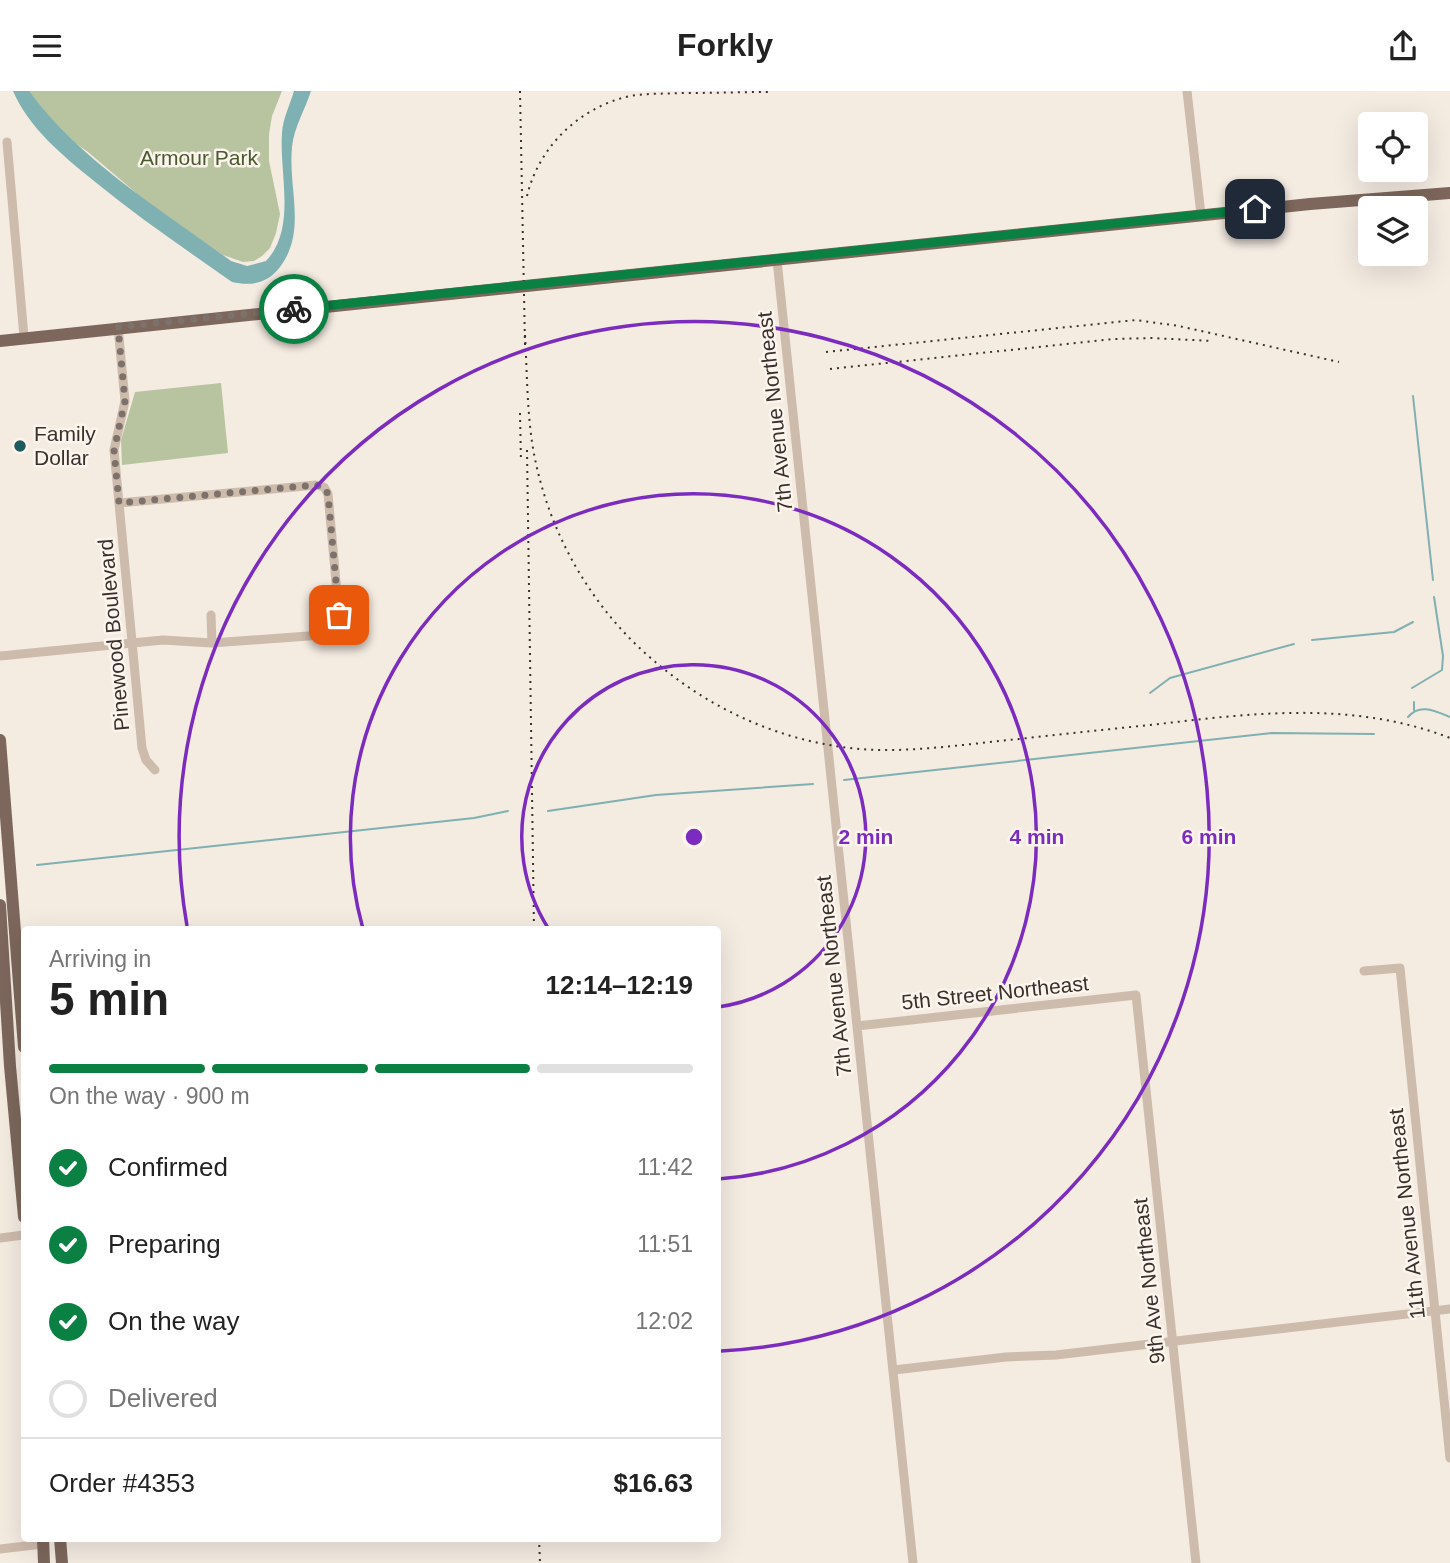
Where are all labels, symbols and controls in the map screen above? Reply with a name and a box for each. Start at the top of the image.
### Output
icon: menu [28,27,66,65]
text: Forkly [677,27,773,63]
icon: share [1384,27,1422,65]
map controls [1358,112,1428,266]
button: locate [1358,112,1428,182]
park label: Armour Park [140,146,258,169]
pin [1225,179,1285,239]
icon: home [1236,190,1274,228]
button: layers [1358,196,1428,266]
courier [259,274,329,344]
icon: bike [275,290,313,328]
street label: 7th Avenue Northeast [753,310,796,513]
place label: Family Dollar [34,422,96,469]
marker: Family Dollar [12,438,28,454]
street label: Pinewood Boulevard [94,538,133,732]
pin [309,585,369,645]
icon: bag [320,596,358,634]
centre of rings [682,825,706,849]
text: 2 min [839,825,893,848]
text: 4 min [1010,825,1064,848]
text: 6 min [1182,825,1236,848]
street label: 7th Avenue Northeast [812,874,855,1077]
text: Arriving in [49,946,151,972]
text: 12:14–12:19 [546,970,693,1000]
street label: 5th Street Northeast [900,971,1090,1014]
text: 5 min [49,973,169,1025]
text: On the way · 900 m [49,1083,250,1109]
street label: 11th Avenue Northeast [1384,1107,1429,1321]
icon: check [49,1149,87,1187]
text: Confirmed [108,1152,228,1182]
text: 11:42 [637,1154,693,1180]
street label: 9th Ave Northeast [1128,1197,1169,1365]
icon: check [49,1226,87,1264]
text: Preparing [108,1229,221,1259]
text: 11:51 [637,1231,693,1257]
icon: check [49,1303,87,1341]
text: On the way [108,1306,240,1336]
text: 12:02 [635,1308,693,1334]
text: Delivered [108,1383,218,1413]
text: Order #4353 [49,1468,195,1498]
text: $16.63 [613,1468,693,1498]

